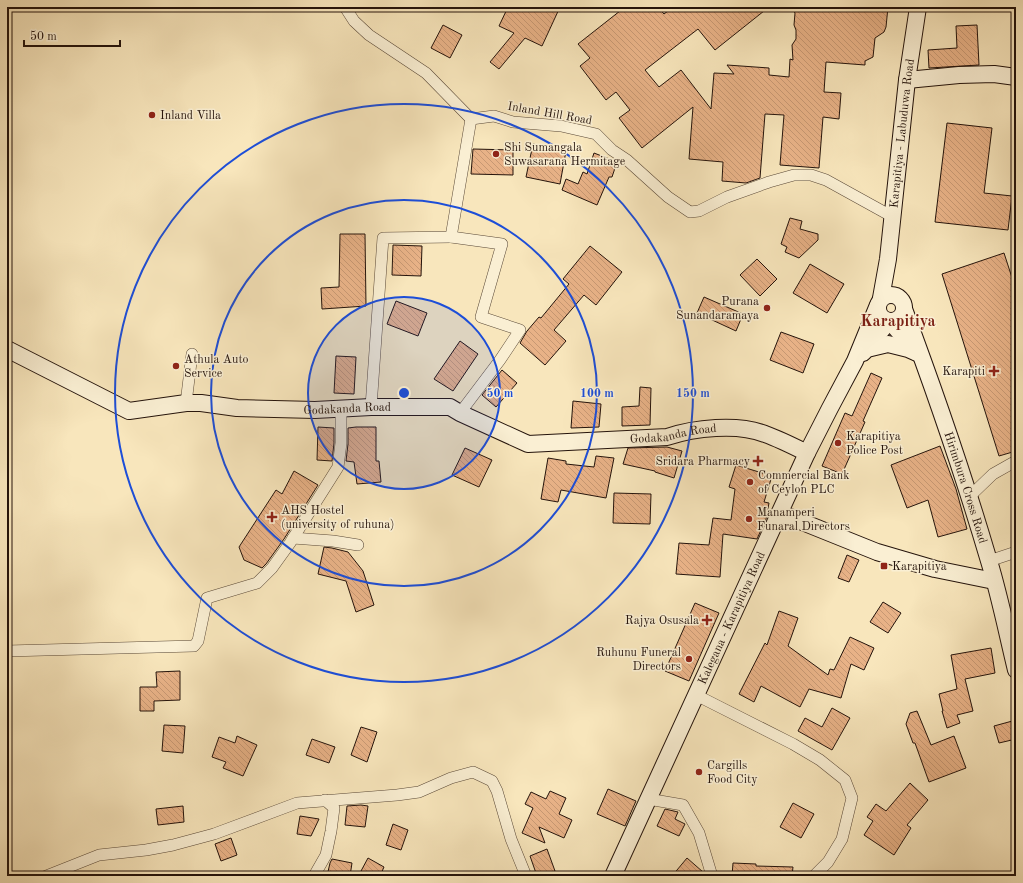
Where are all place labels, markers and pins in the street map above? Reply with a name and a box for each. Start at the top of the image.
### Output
marker: Inland Villa [147,110,157,120]
place label: Inland Villa [160,110,221,122]
place label: Shi Sumangala Suwasarana Hermitage [504,142,626,168]
marker: Shi Sumangala Suwasarana Hermitage [491,149,501,159]
place label: Purana Sunandaramaya [676,296,759,322]
marker: Purana Sunandaramaya [762,303,772,313]
place label: Athula Auto Service [184,354,249,380]
marker: Athula Auto Service [171,361,181,371]
marker: Karapiti [988,365,1000,377]
place label: Karapiti [942,366,985,378]
centre of rings [397,386,411,400]
place label: Karapitiya Police Post [846,431,903,457]
marker: Karapitiya Police Post [833,438,843,448]
place label: Sridara Pharmacy [655,456,751,468]
marker: Sridara Pharmacy [753,456,763,466]
place label: Commercial Bank of Ceylon PLC [758,470,849,496]
marker: Commercial Bank of Ceylon PLC [745,477,755,487]
place label: AHS Hostel (university of ruhuna) [281,505,395,531]
place label: Manamperi Funaral Directors [757,507,850,533]
marker: AHS Hostel (university of ruhuna) [266,511,278,523]
marker: Manamperi Funaral Directors [744,514,754,524]
marker: Karapitiya [879,561,889,571]
place label: Karapitiya [892,561,947,573]
place label: Rajya Osusala [625,615,699,627]
marker: Rajya Osusala [702,615,712,625]
place label: Ruhunu Funeral Directors [596,647,681,673]
marker: Ruhunu Funeral Directors [684,654,694,664]
place label: Cargills Food City [707,760,758,786]
marker: Cargills Food City [694,767,704,777]

